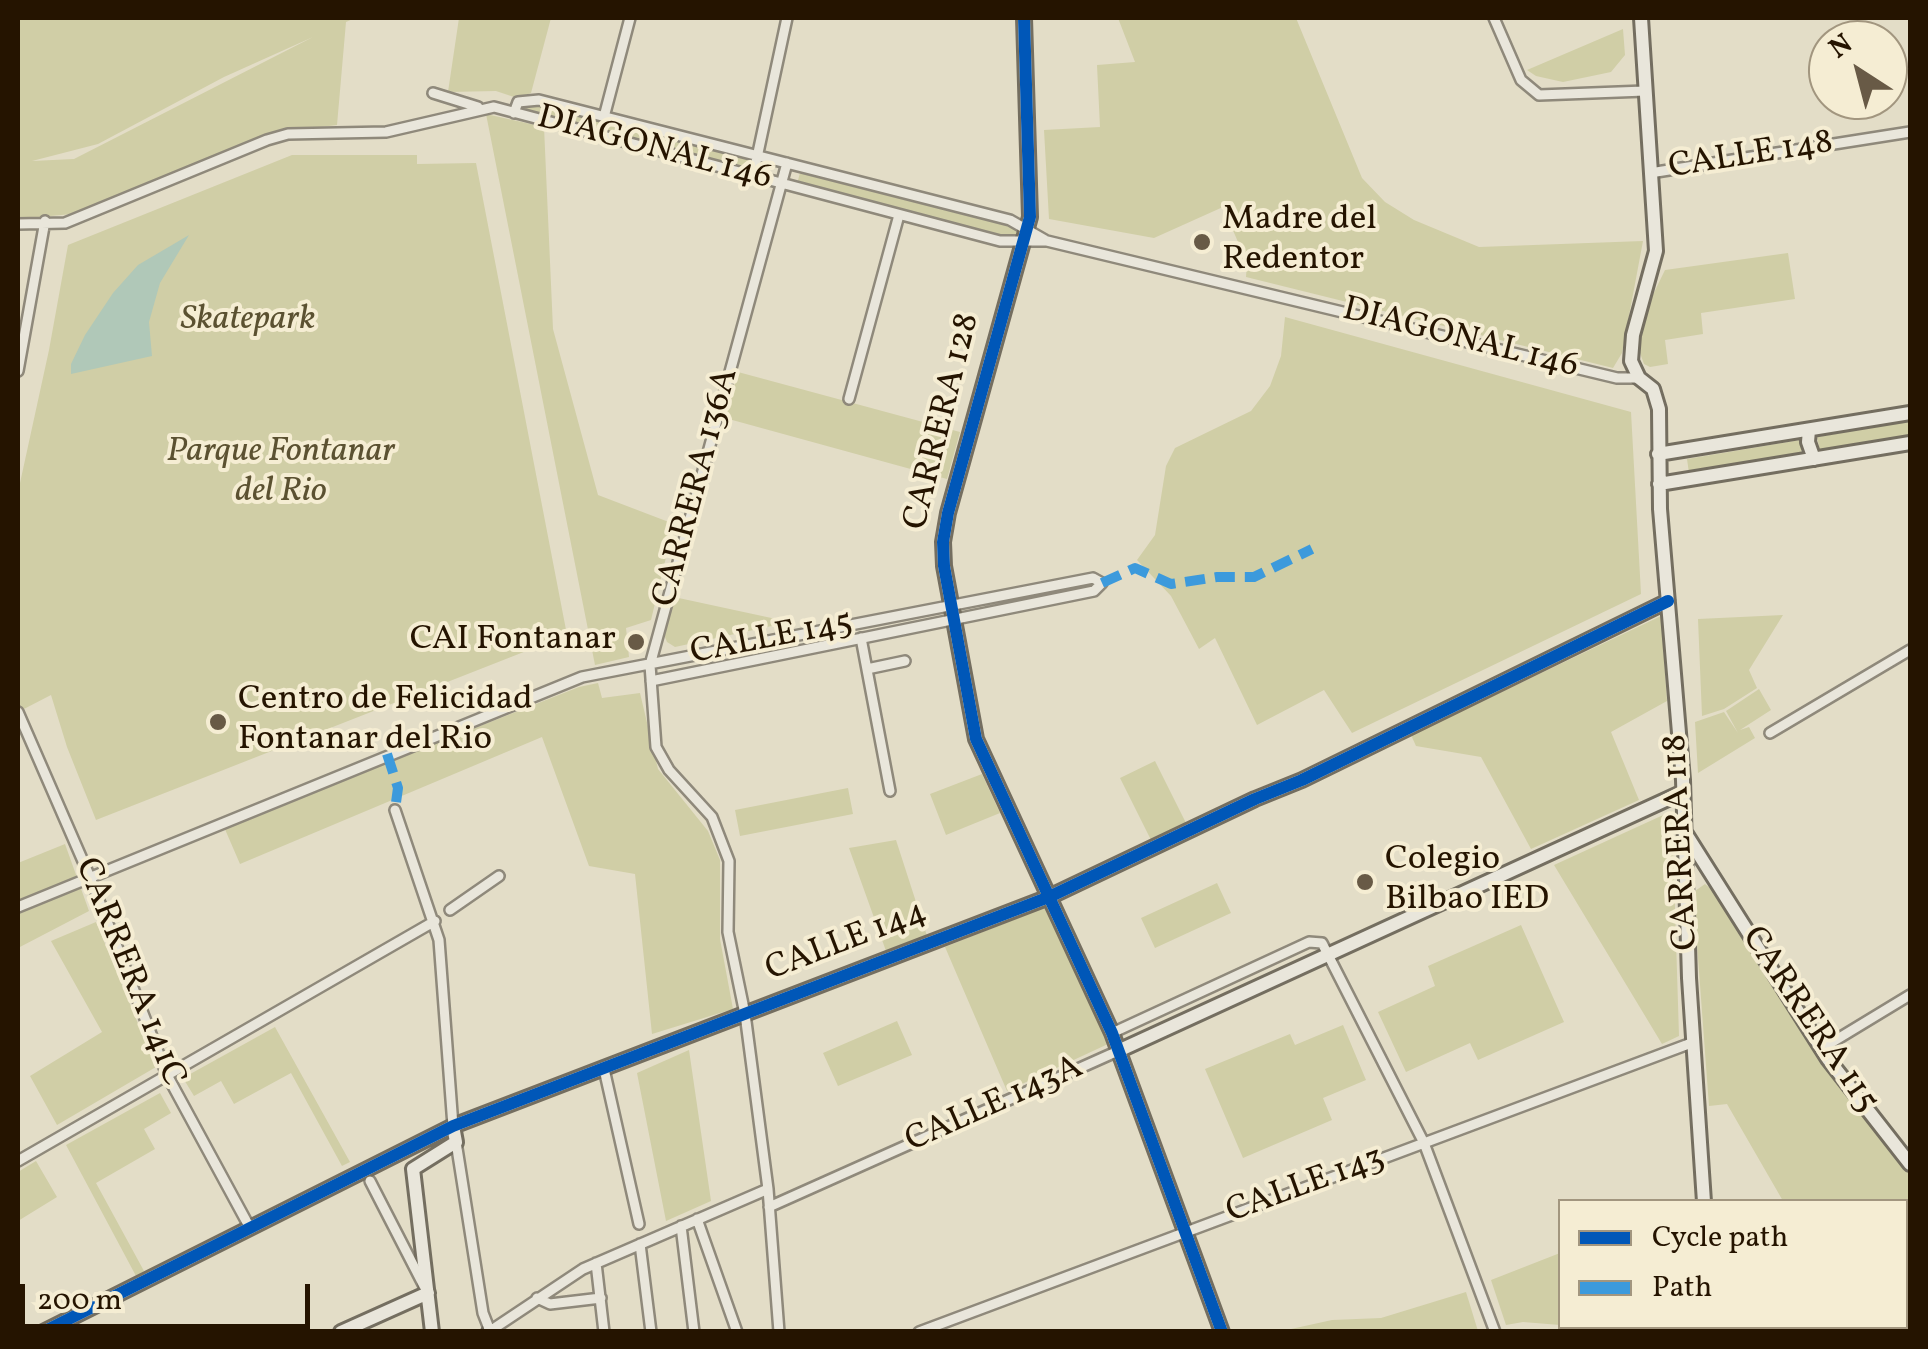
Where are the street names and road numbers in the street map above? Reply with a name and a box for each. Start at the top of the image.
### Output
street label: DIAGONAL 146 [532,98,776,202]
street label: CALLE 148 [1666,123,1836,191]
street label: DIAGONAL 146 [1338,290,1582,390]
street label: CARRERA 128 [897,309,991,535]
street label: CARRERA 136A [646,364,750,612]
street label: CALLE 145 [687,604,857,676]
street label: CARRERA 118 [1656,733,1710,951]
street label: CARRERA 141C [63,853,193,1093]
street label: CALLE 144 [760,893,934,993]
street label: CARRERA 115 [1730,920,1886,1122]
street label: CALLE 143A [900,1048,1090,1164]
street label: CALLE 143 [1221,1139,1391,1235]

